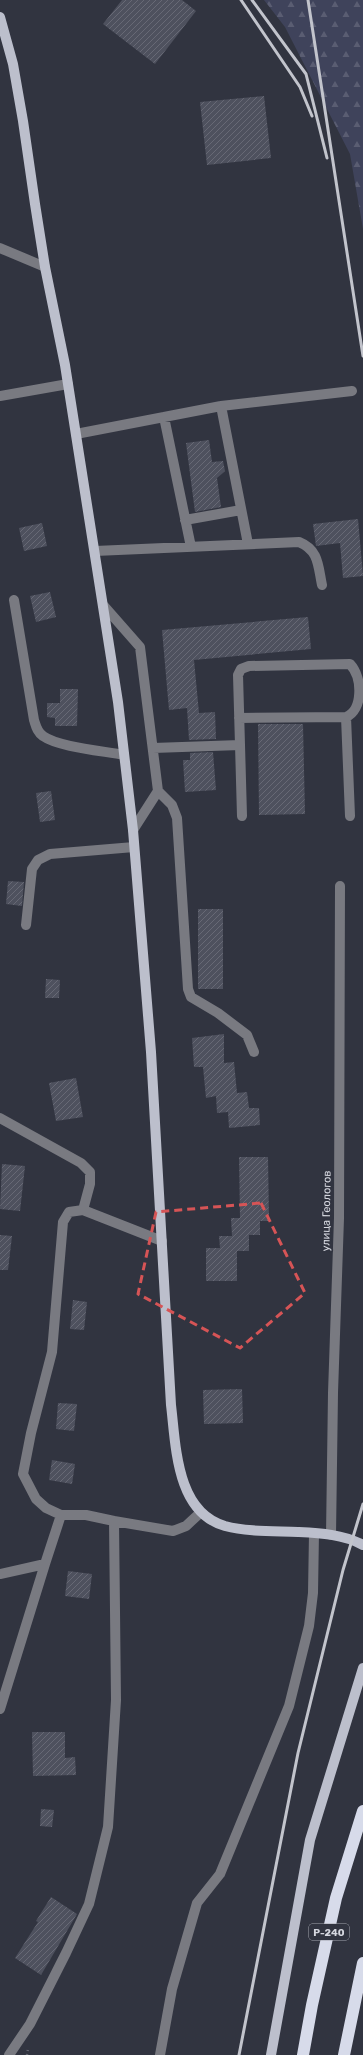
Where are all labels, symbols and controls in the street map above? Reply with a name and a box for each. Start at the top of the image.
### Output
street label: улица Геологов [319,1170,334,1252]
road number: Р-240 [309,1924,349,1940]

